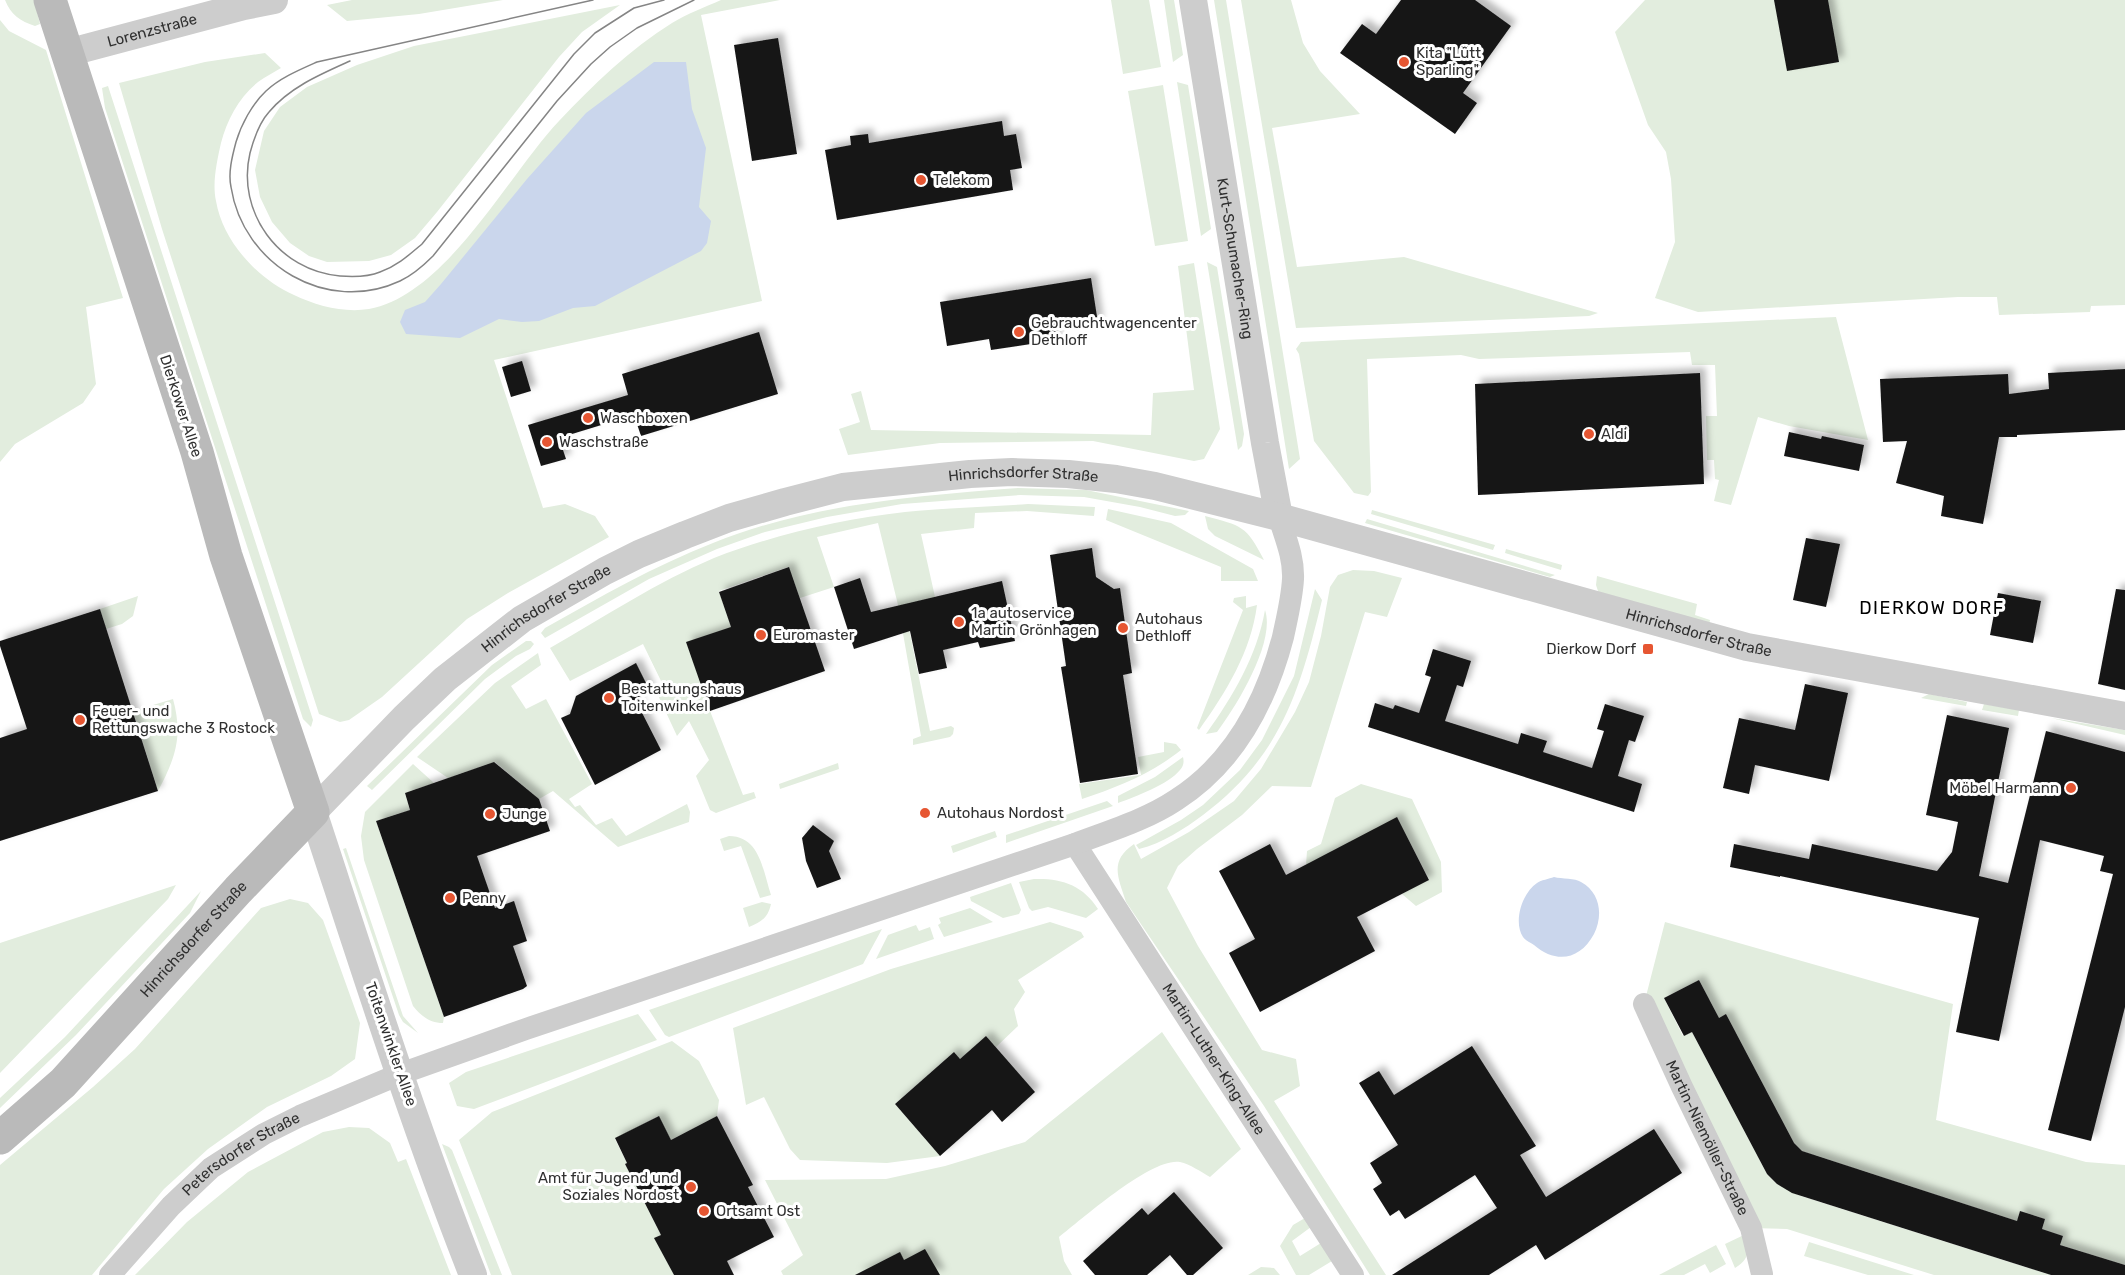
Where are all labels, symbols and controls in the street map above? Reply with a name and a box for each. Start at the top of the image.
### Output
street label: Lorenzstraße [105,10,199,51]
place label: Kita "Lütt Sparling" [1416,44,1481,79]
marker: Kita "Lütt Sparling" [1397,55,1411,69]
place label: Telekom [933,171,990,189]
marker: Telekom [914,173,928,187]
street label: Kurt-Schumacher-Ring [1213,177,1257,341]
place label: Gebrauchtwagencenter Dethloff [1031,314,1197,349]
marker: Gebrauchtwagencenter Dethloff [1012,325,1026,339]
street label: Dierkower Allee [156,352,206,460]
place label: Waschboxen [600,409,688,427]
marker: Waschboxen [581,411,595,425]
place label: Aldi [1601,425,1627,443]
marker: Aldi [1582,427,1596,441]
place label: Waschstraße [559,433,649,451]
marker: Waschstraße [540,435,554,449]
street label: Hinrichsdorfer Straße [947,463,1099,486]
street label: Hinrichsdorfer Straße [478,561,614,656]
district label: DIERKOW DORF [1859,597,2005,619]
place label: 1a autoservice Martin Grönhagen [971,604,1096,639]
street label: Hinrichsdorfer Straße [1624,605,1773,660]
place label: Autohaus Dethloff [1135,610,1203,645]
marker: 1a autoservice Martin Grönhagen [952,615,966,629]
marker: Autohaus Dethloff [1116,621,1130,635]
place label: Euromaster [773,626,855,644]
marker: Euromaster [754,628,768,642]
place label: Dierkow Dorf [1546,640,1636,658]
marker: Dierkow Dorf [1641,642,1655,656]
place label: Bestattungshaus Toitenwinkel [621,680,742,715]
marker: Bestattungshaus Toitenwinkel [602,691,616,705]
place label: Feuer- und Rettungswache 3 Rostock [92,702,275,737]
marker: Feuer- und Rettungswache 3 Rostock [73,713,87,727]
place label: Möbel Harmann [1949,779,2059,797]
marker: Möbel Harmann [2064,781,2078,795]
place label: Autohaus Nordost [937,804,1064,822]
place label: Junge [502,805,547,823]
marker: Autohaus Nordost [918,806,932,820]
marker: Junge [483,807,497,821]
street label: Hinrichsdorfer Straße [136,877,251,1001]
place label: Penny [462,889,506,907]
marker: Penny [443,891,457,905]
street label: Toitenwinkler Allee [361,980,421,1108]
street label: Martin-Luther-King-Allee [1158,980,1269,1138]
street label: Martin-Niemöller-Straße [1662,1057,1752,1218]
street label: Petersdorfer Straße [178,1109,303,1200]
place label: Amt für Jugend und Soziales Nordost [538,1169,679,1204]
marker: Amt für Jugend und Soziales Nordost [684,1180,698,1194]
place label: Ortsamt Ost [716,1202,800,1220]
marker: Ortsamt Ost [697,1204,711,1218]

